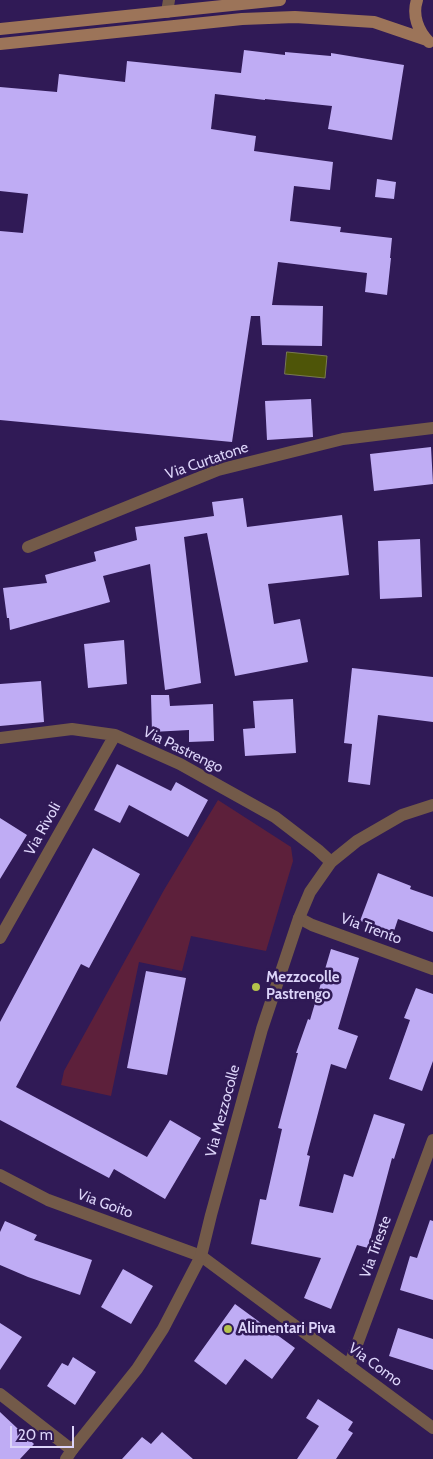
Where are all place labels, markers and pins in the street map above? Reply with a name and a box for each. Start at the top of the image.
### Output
place label: Mezzocolle Pastrengo [266,969,339,1004]
marker: Mezzocolle Pastrengo [250,981,262,993]
place label: Alimentari Piva [238,1320,336,1338]
marker: Alimentari Piva [222,1323,234,1335]

